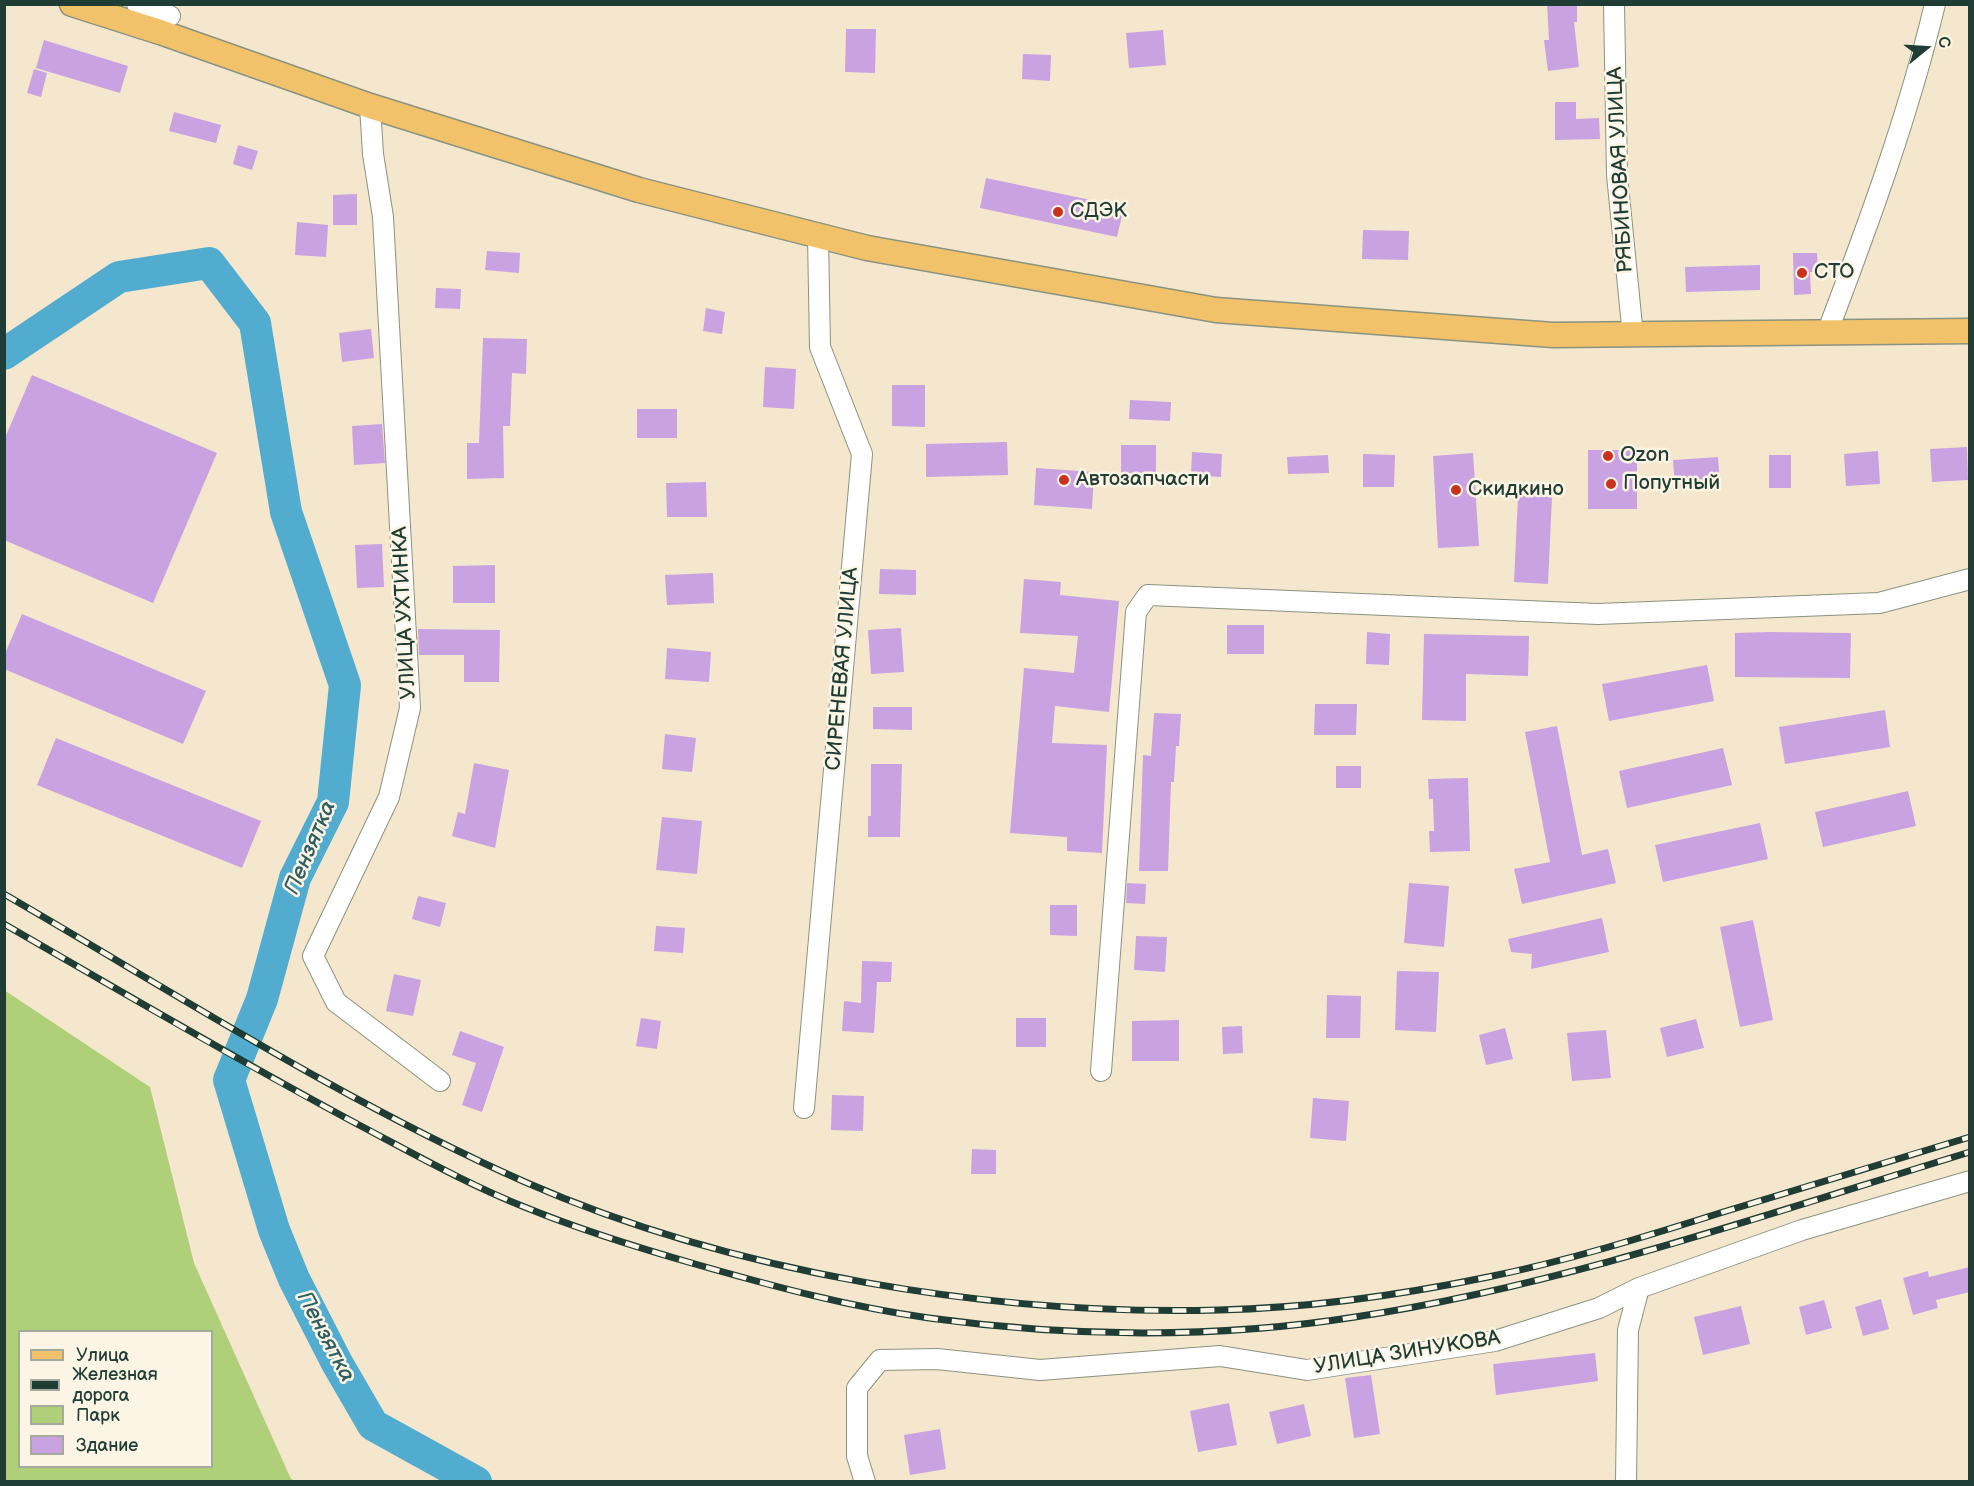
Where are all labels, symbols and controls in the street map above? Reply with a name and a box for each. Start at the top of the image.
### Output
north arrow [1896,18,1956,78]
text: С [1933,34,1954,51]
street label: РЯБИНОВАЯ УЛИЦА [1603,66,1639,274]
place label: СДЭК [1070,199,1127,225]
marker: СДЭК [1051,205,1065,219]
place label: СТО [1814,260,1854,286]
marker: СТО [1795,266,1809,280]
place label: Ozon [1620,443,1669,469]
marker: Ozon [1601,449,1615,463]
place label: Автозапчасти [1076,467,1210,493]
place label: Попутный [1623,471,1720,497]
marker: Автозапчасти [1057,473,1071,487]
place label: Скидкино [1468,477,1564,503]
marker: Попутный [1604,477,1618,491]
marker: Скидкино [1449,483,1463,497]
street label: УЛИЦА УХТИНКА [388,526,422,700]
street label: СИРЕНЕВАЯ УЛИЦА [822,566,864,772]
water label: Пензятка [280,797,342,899]
water label: Пензятка [290,1287,360,1387]
street label: УЛИЦА ЗИНУКОВА [1312,1326,1502,1380]
legend [18,1330,213,1468]
text: Улица [76,1345,129,1366]
text: Железная дорога [72,1364,158,1406]
text: Парк [76,1405,120,1426]
text: Здание [76,1435,138,1456]

